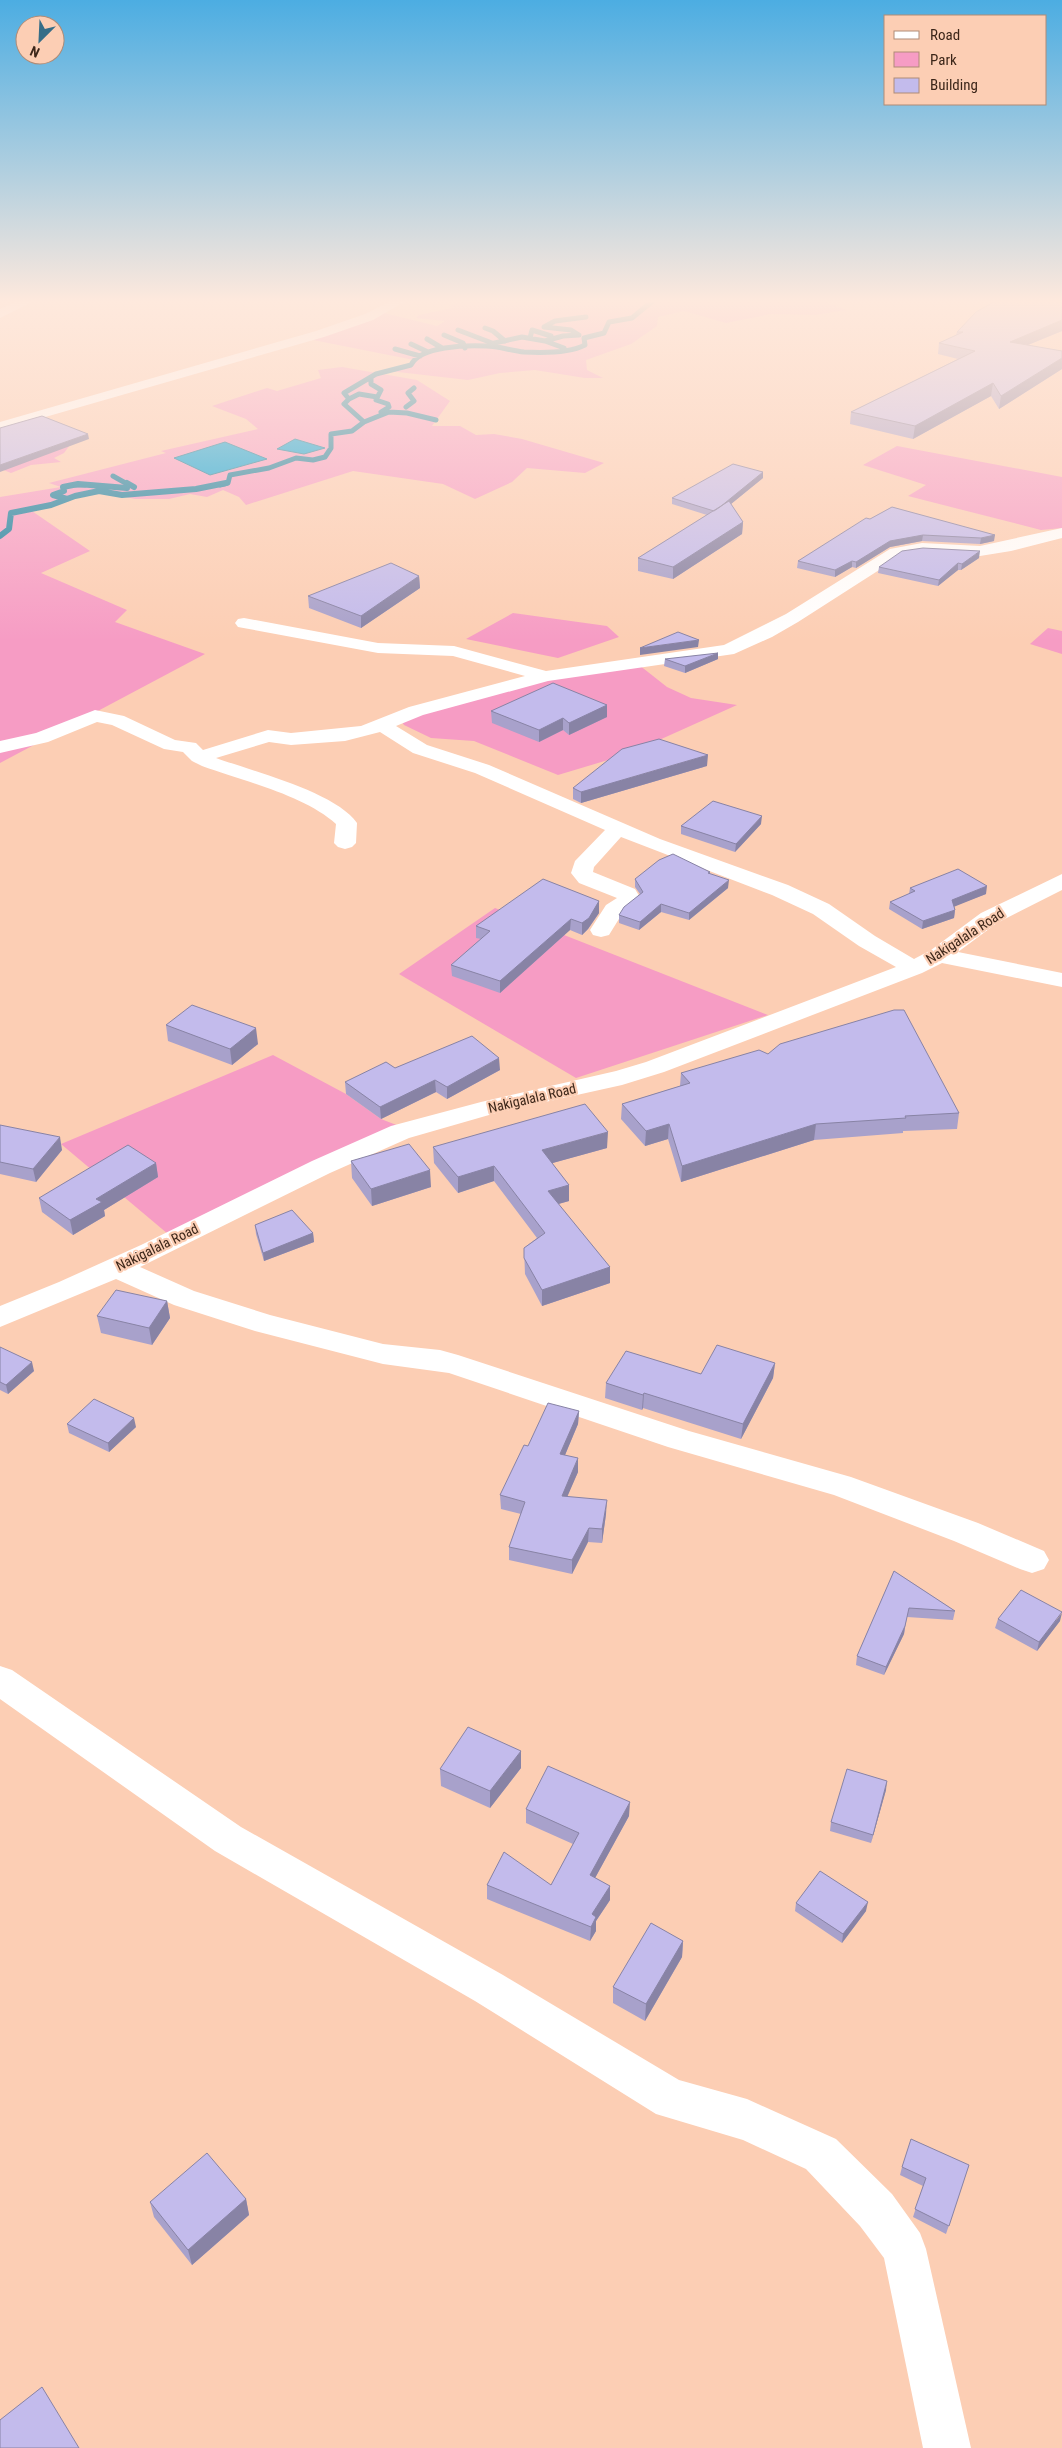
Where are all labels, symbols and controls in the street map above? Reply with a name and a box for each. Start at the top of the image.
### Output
north arrow [15,15,65,65]
legend [884,15,1047,105]
text: Road [930,26,960,44]
text: N [28,43,42,61]
text: Park [930,51,957,69]
text: Building [930,76,978,94]
street label: Nakigalala Road [923,905,1007,967]
street label: Nakigalala Road [487,1080,577,1116]
street label: Nakigalala Road [113,1220,201,1274]

